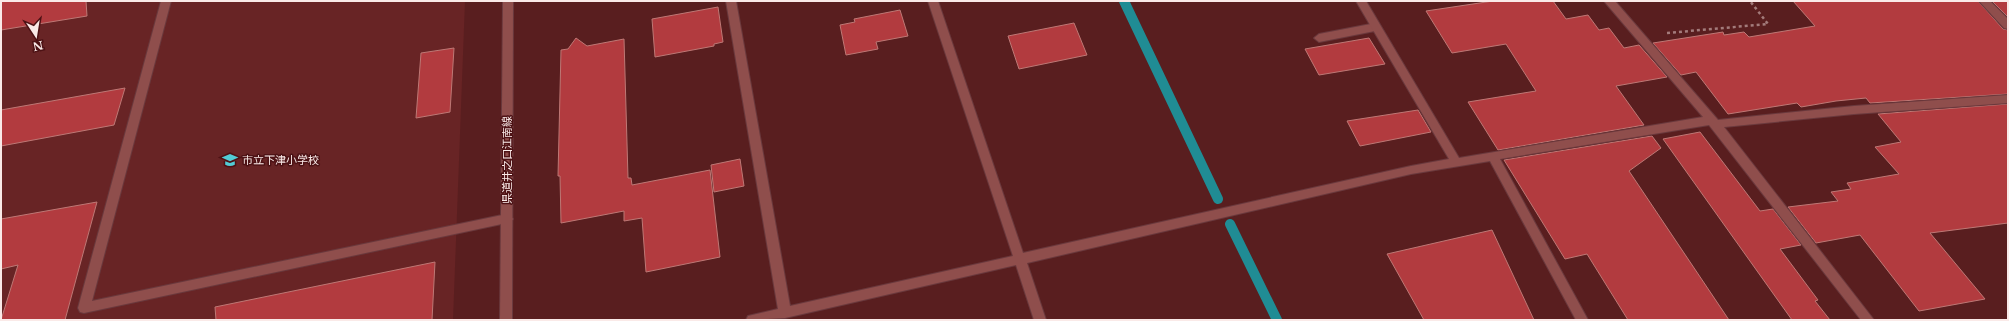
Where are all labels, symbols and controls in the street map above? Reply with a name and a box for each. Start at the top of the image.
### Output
north arrow [16,16,56,56]
text: N [31,38,45,54]
street label: 県道井之口江南線 [500,116,514,204]
school or university icon: 市立下津小学校 [221,151,239,169]
place label: 市立下津小学校 [242,153,319,167]

